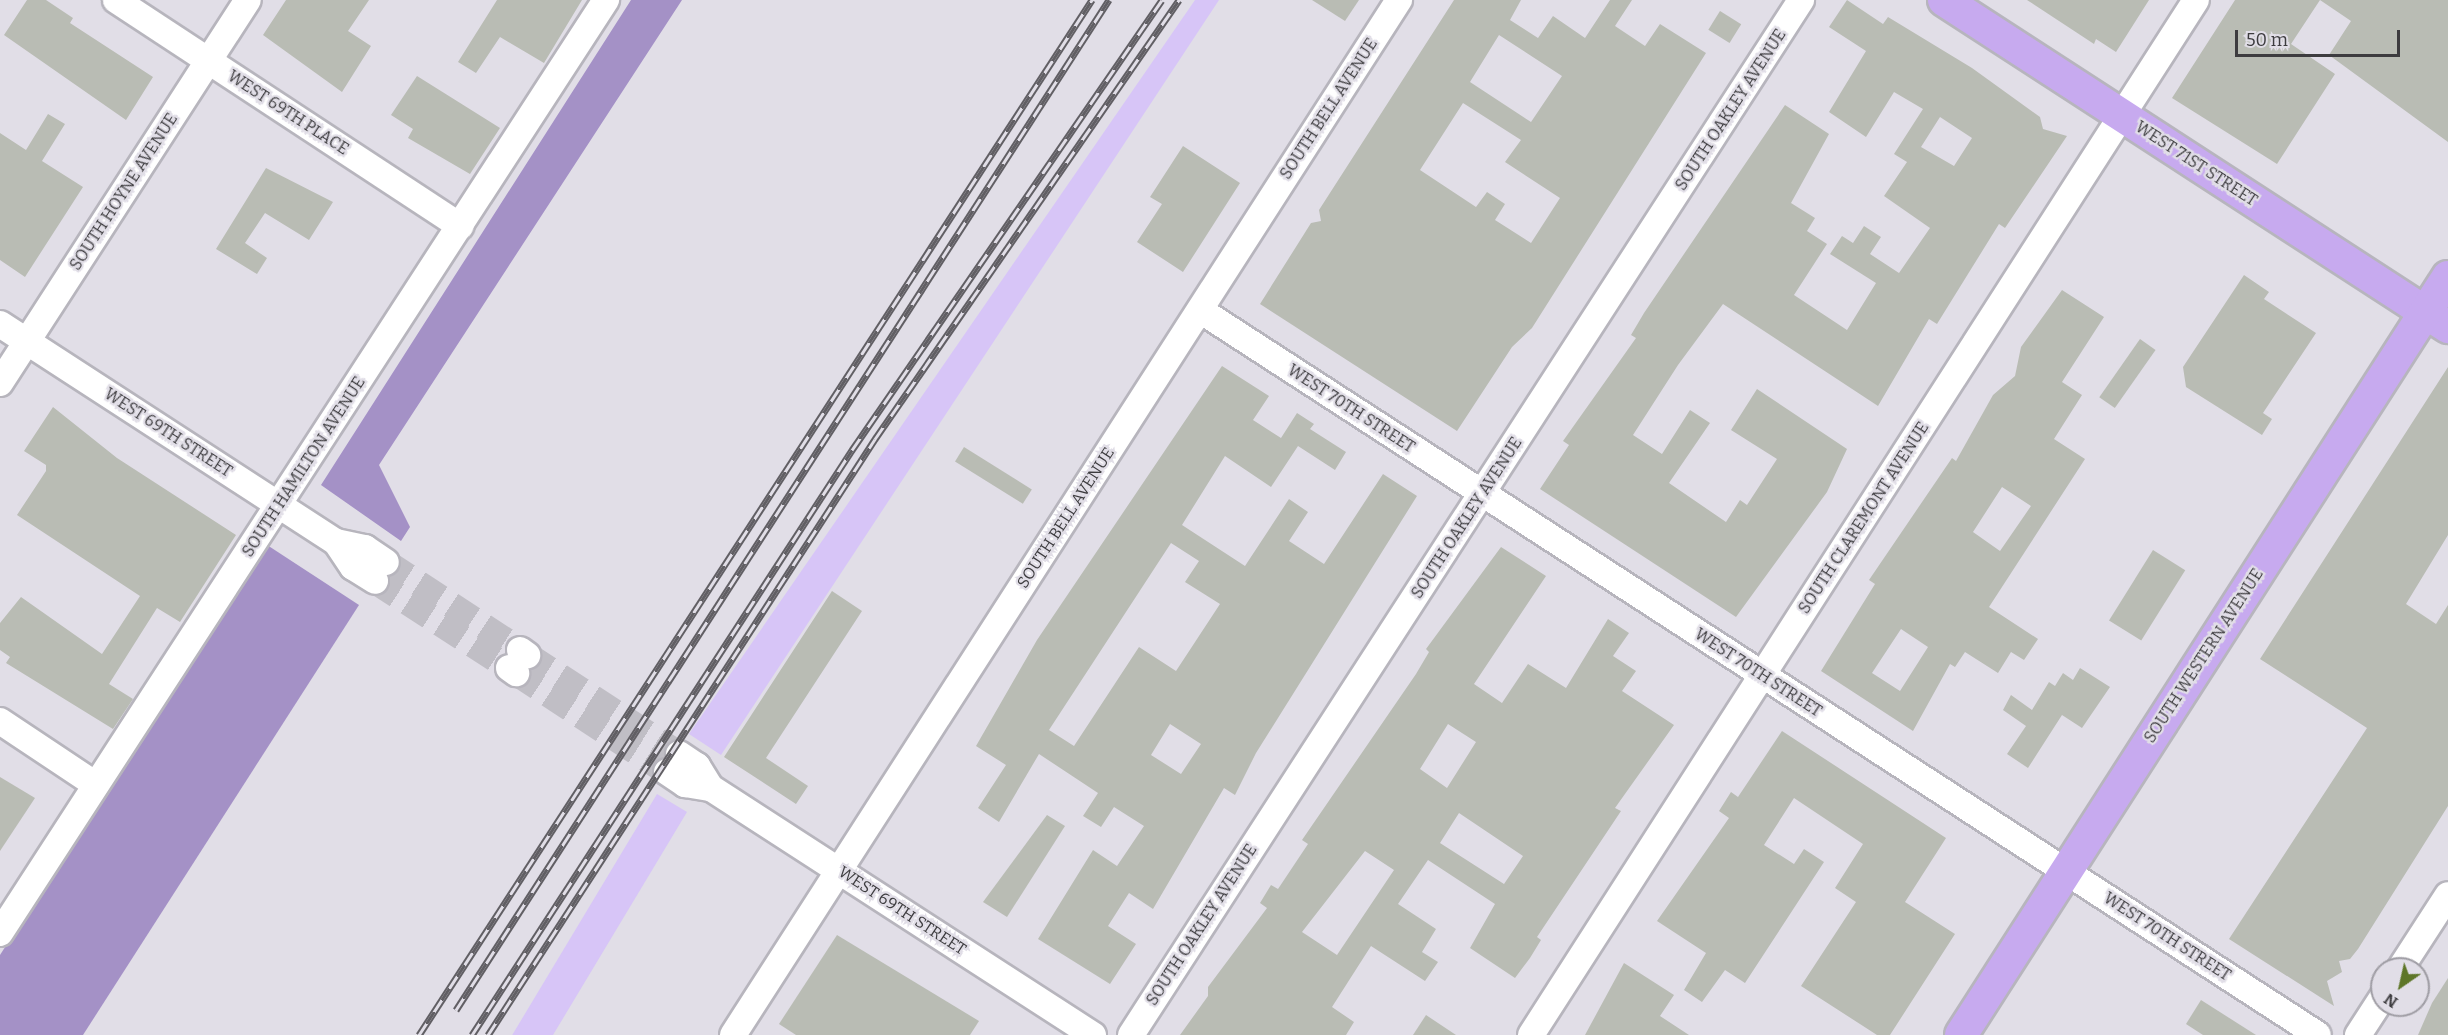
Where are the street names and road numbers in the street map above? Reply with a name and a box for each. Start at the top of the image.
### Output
street label: SOUTH OAKLEY AVENUE [1672,26,1790,194]
street label: SOUTH BELL AVENUE [1276,35,1382,183]
street label: WEST 69TH PLACE [224,67,352,159]
street label: SOUTH HOYNE AVENUE [66,110,182,274]
street label: WEST 71ST STREET [2132,118,2260,210]
street label: WEST 70TH STREET [1284,361,1418,457]
street label: SOUTH HAMILTON AVENUE [239,373,369,561]
street label: WEST 69TH STREET [101,385,235,481]
street label: SOUTH CLAREMONT AVENUE [1795,419,1933,617]
street label: SOUTH OAKLEY AVENUE [1408,434,1526,602]
street label: SOUTH BELL AVENUE [1013,444,1119,592]
street label: SOUTH WESTERN AVENUE [2141,565,2267,747]
street label: WEST 70TH STREET [1691,625,1825,721]
street label: SOUTH OAKLEY AVENUE [1143,841,1261,1009]
street label: WEST 69TH STREET [835,863,969,959]
street label: WEST 70TH STREET [2100,889,2234,985]

